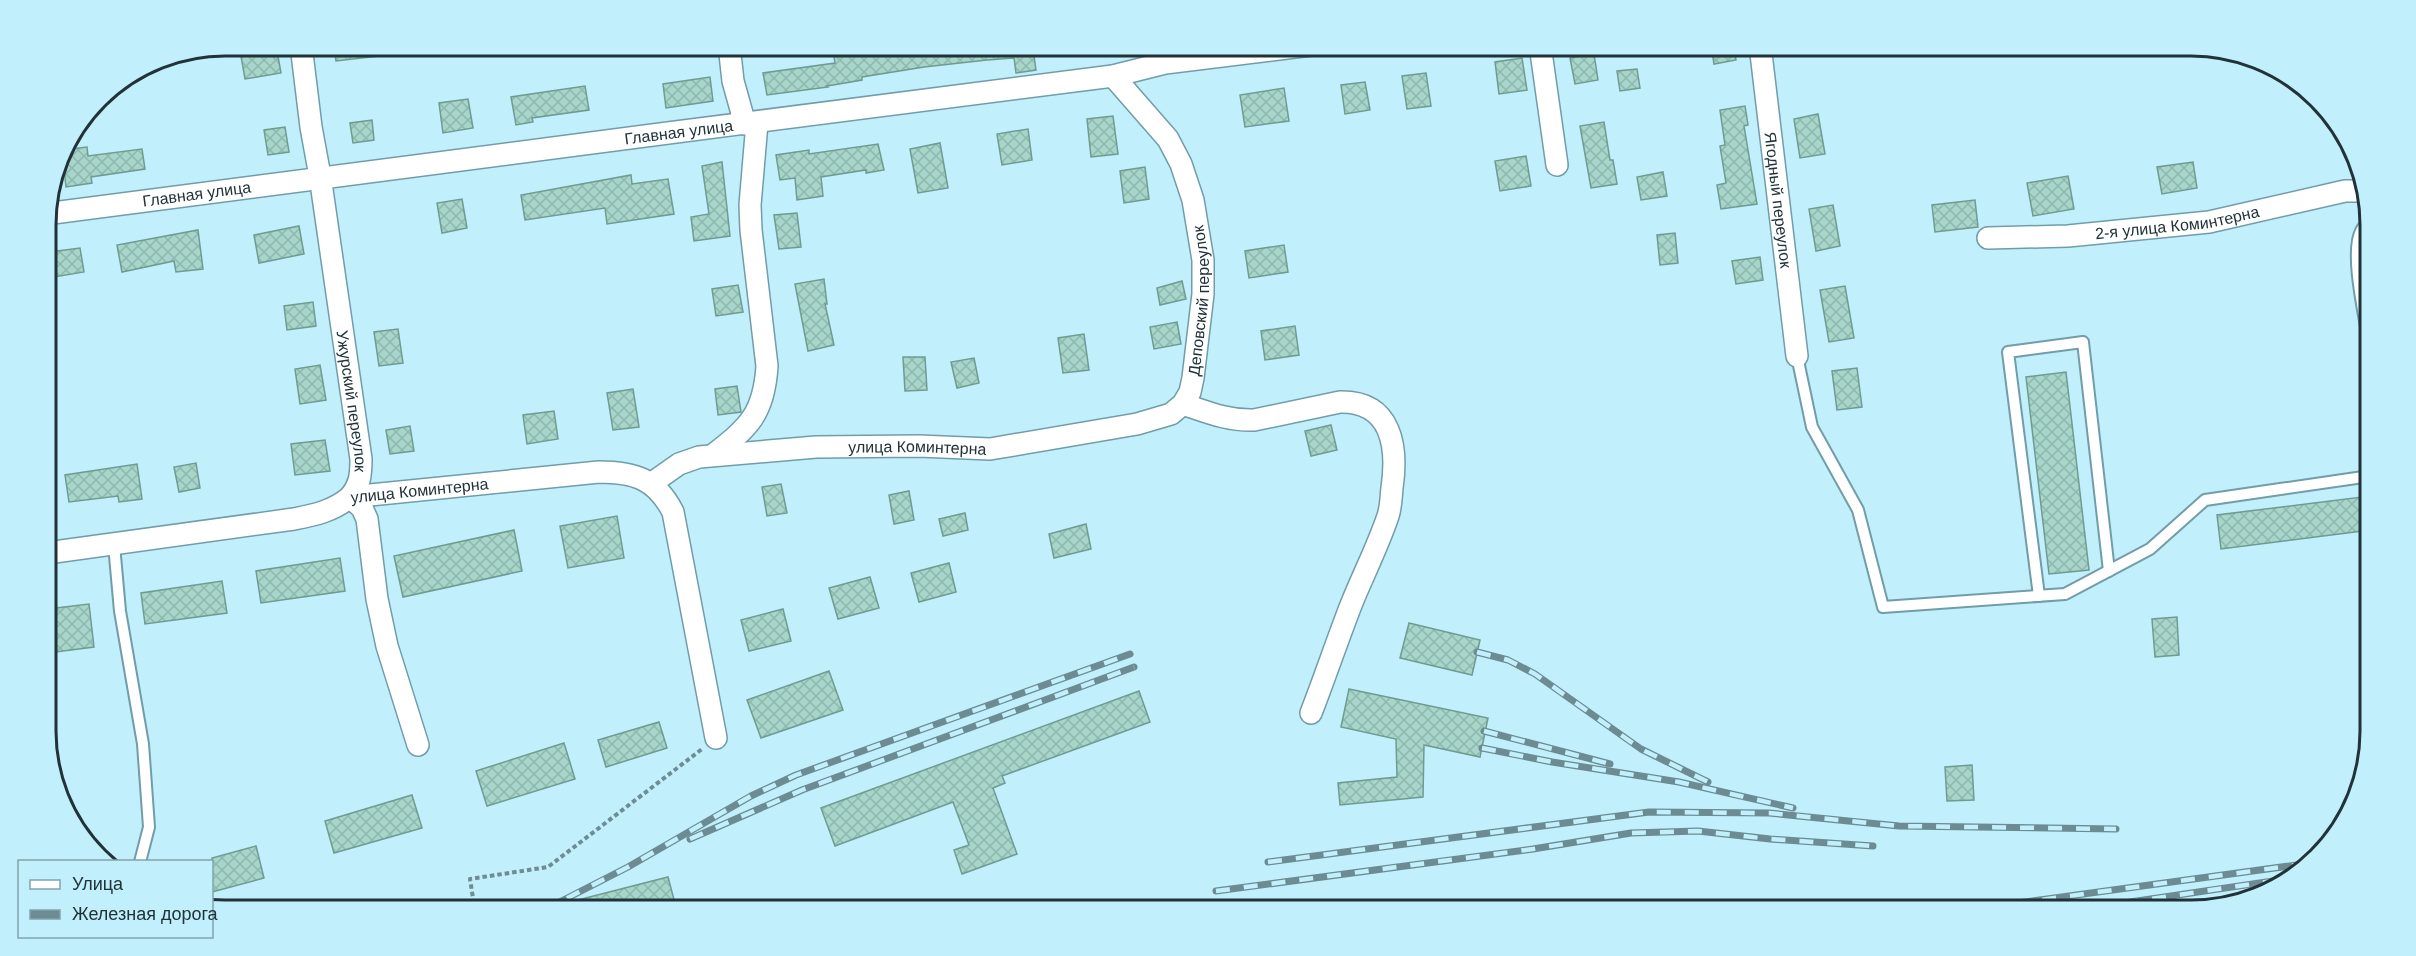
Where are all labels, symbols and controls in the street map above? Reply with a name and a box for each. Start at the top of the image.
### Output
street label: Главная улица [623,117,734,147]
street label: Ягодный переулок [1761,131,1795,270]
street label: Главная улица [141,178,252,210]
street label: 2-я улица Коминтерна [2094,203,2261,242]
street label: Деповский переулок [1185,223,1212,377]
street label: Ужурский переулок [333,329,369,474]
street label: улица Коминтерна [848,438,987,458]
street label: улица Коминтерна [350,475,489,506]
legend [18,860,213,938]
text: Улица [72,874,124,894]
text: Железная дорога [72,904,219,924]

